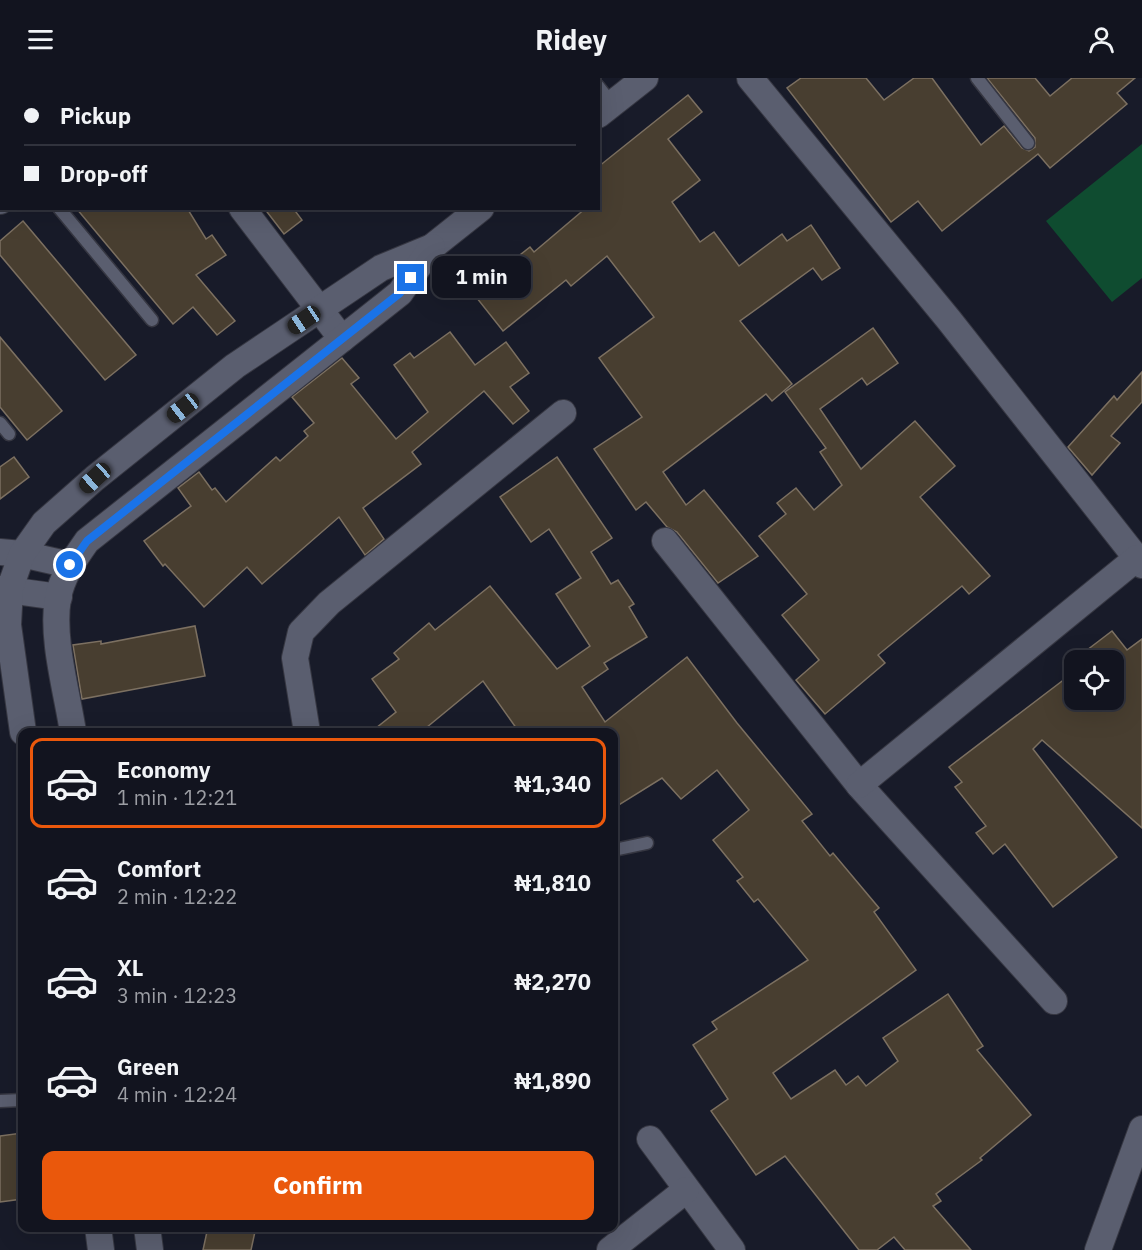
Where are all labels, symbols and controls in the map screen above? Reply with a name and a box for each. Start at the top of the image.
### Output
text: Ridey [535,22,607,57]
icon: menu [24,23,57,56]
icon: person [1085,23,1118,56]
text: Pickup [60,101,131,130]
text: Drop-off [60,159,147,188]
callout: 1 min [432,257,531,299]
text: 1 min [455,263,508,290]
route end [397,264,424,291]
car [284,302,324,338]
car [163,390,203,426]
car [76,459,114,497]
route start [56,551,83,578]
map controls [1064,650,1124,710]
button: locate [1064,650,1124,710]
text: Economy [117,755,211,784]
icon: car [45,756,99,810]
text: ₦1,340 [514,769,591,798]
text: 1 min · 12:21 [117,784,237,811]
text: Comfort [117,854,201,883]
icon: car [45,855,99,909]
text: ₦1,810 [514,868,591,897]
text: 2 min · 12:22 [117,883,237,910]
text: XL [117,953,143,982]
icon: car [45,954,99,1008]
text: ₦2,270 [514,967,591,996]
text: 3 min · 12:23 [117,982,237,1009]
text: Green [117,1052,179,1081]
icon: car [45,1053,99,1107]
text: ₦1,890 [514,1066,591,1095]
text: 4 min · 12:24 [117,1081,237,1108]
button: Confirm [42,1151,594,1220]

